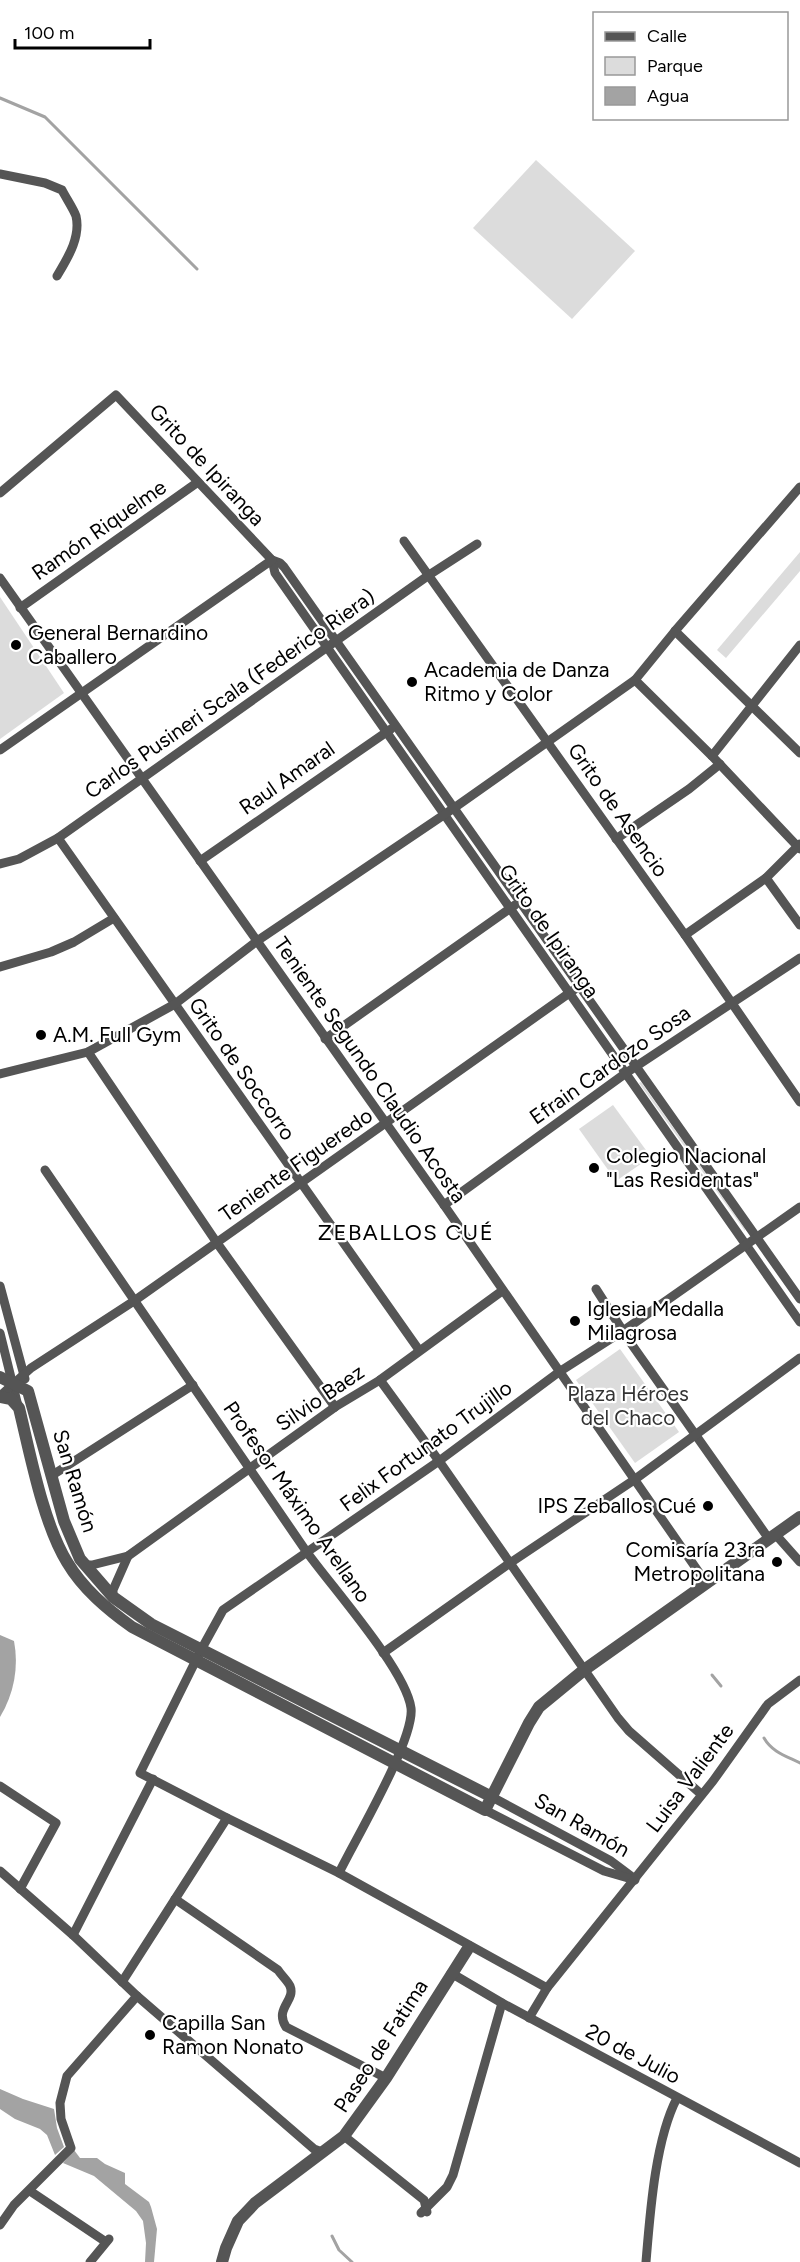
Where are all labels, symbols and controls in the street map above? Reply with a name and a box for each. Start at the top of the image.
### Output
scale bar [15,12,150,50]
legend [593,12,788,120]
text: 100 m [24,22,74,44]
text: Calle [647,25,687,47]
text: Parque [647,55,703,77]
text: Agua [647,85,689,107]
street label: Grito de Ipiranga [144,398,270,531]
street label: Ramón Riquelme [27,474,171,585]
street label: Carlos Pusineri Scala (Federico Riera) [80,583,380,804]
place label: General Bernardino Caballero [28,620,208,669]
marker: General Bernardino Caballero [9,638,23,652]
place label: Academia de Danza Ritmo y Color [424,657,609,706]
marker: Academia de Danza Ritmo y Color [405,675,419,689]
street label: Raul Amaral [234,736,339,820]
street label: Grito de Asencio [563,738,674,881]
street label: Grito de Ipiranga [494,859,605,1002]
street label: Teniente Segundo Claudio Acosta [269,932,472,1207]
street label: Grito de Soccorro [184,993,301,1145]
street label: Efrain Cardozo Sosa [525,1000,695,1129]
place label: A.M. Full Gym [53,1022,181,1047]
marker: A.M. Full Gym [34,1028,48,1042]
street label: Teniente Figueredo [214,1102,377,1227]
place label: Colegio Nacional "Las Residentas" [606,1143,766,1192]
marker: Colegio Nacional "Las Residentas" [587,1161,601,1175]
district label: ZEBALLOS CUÉ [318,1219,494,1246]
place label: Iglesia Medalla Milagrosa [587,1296,724,1345]
marker: Iglesia Medalla Milagrosa [568,1314,582,1328]
street label: Silvio Baez [271,1359,369,1436]
street label: Felix Fortunato Trujillo [335,1375,517,1516]
park label: Plaza Héroes del Chaco [567,1381,689,1430]
street label: Profesor Máximo Arellano [218,1396,376,1607]
street label: San Ramón [48,1426,103,1535]
place label: IPS Zeballos Cué [537,1493,696,1518]
marker: IPS Zeballos Cué [701,1499,715,1513]
place label: Comisaría 23ra Metropolitana [626,1537,765,1586]
marker: Comisaría 23ra Metropolitana [770,1555,784,1569]
street label: Luisa Valiente [641,1718,739,1837]
street label: San Ramón [530,1787,634,1862]
street label: Paseo de Fatima [328,1974,433,2117]
place label: Capilla San Ramon Nonato [162,2010,304,2059]
street label: 20 de Julio [582,2018,685,2089]
marker: Capilla San Ramon Nonato [143,2028,157,2042]

